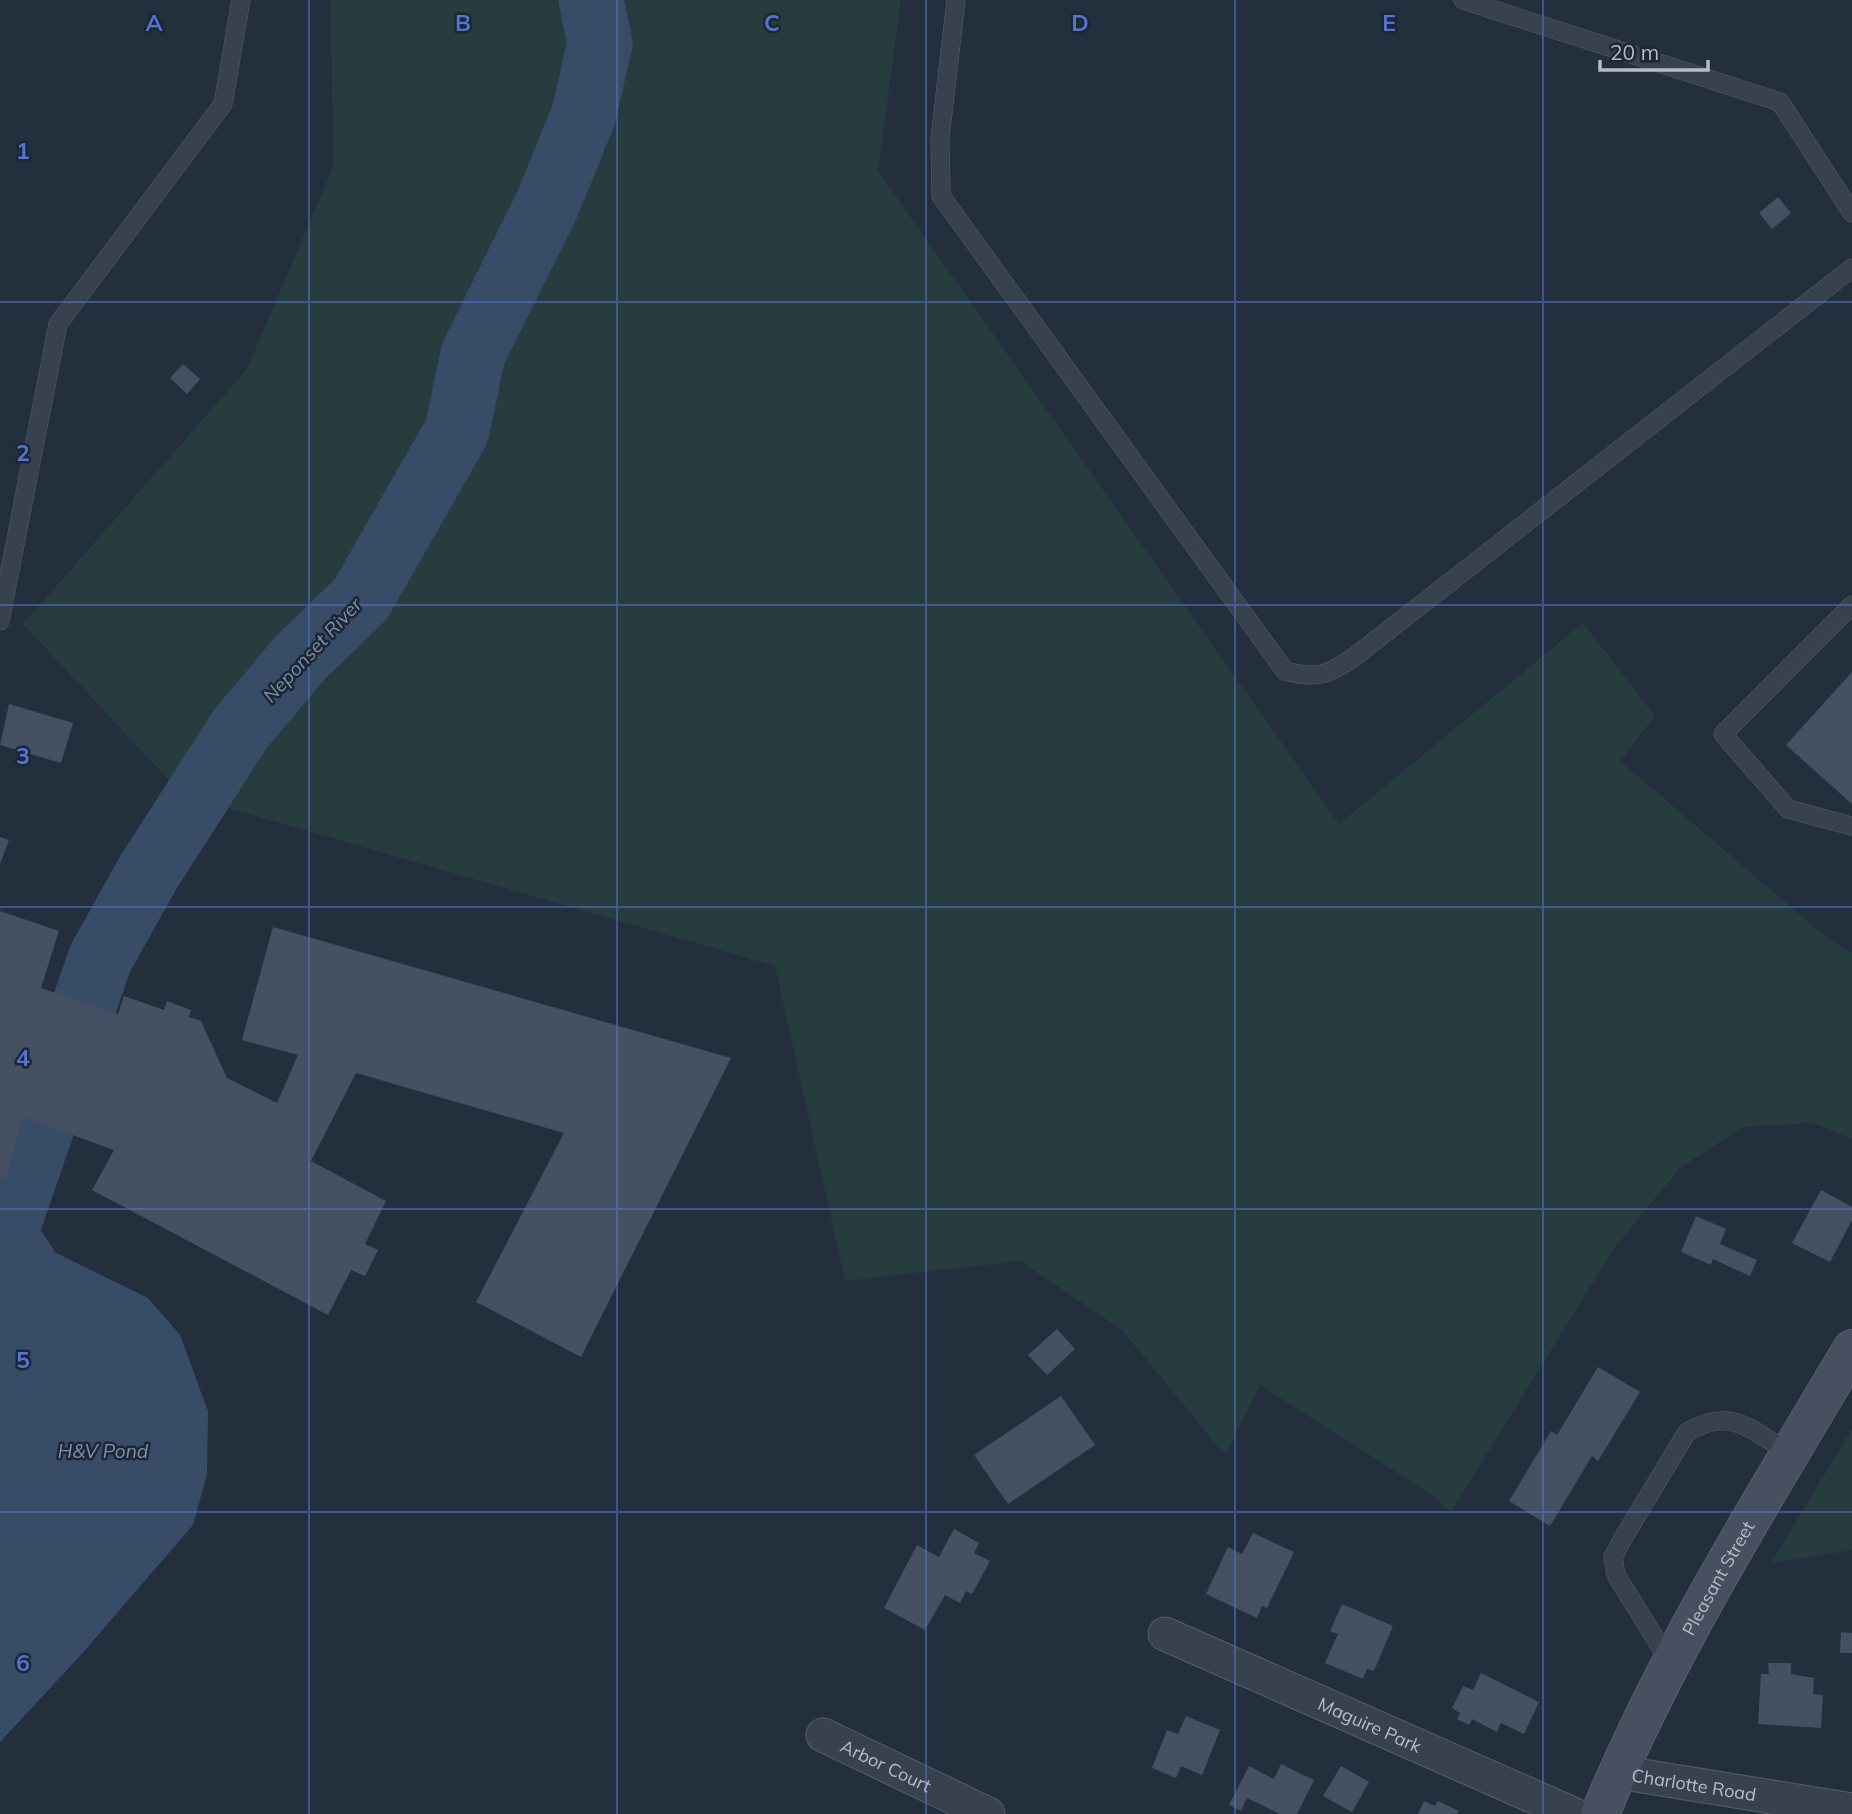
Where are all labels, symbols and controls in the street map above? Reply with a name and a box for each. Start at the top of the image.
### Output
text: A [145,8,163,37]
text: B [455,8,471,37]
text: C [764,8,780,37]
text: D [1071,8,1089,37]
text: E [1382,8,1396,37]
scale bar [1600,28,1708,72]
text: 20 m [1610,39,1659,65]
text: 1 [16,136,30,165]
text: 2 [16,438,30,467]
water label: Neponset River [257,592,367,707]
text: 3 [16,741,30,770]
text: 4 [16,1043,30,1072]
text: 5 [16,1345,30,1374]
water label: H&V Pond [58,1439,149,1463]
street label: Pleasant Street [1676,1516,1759,1639]
text: 6 [16,1648,30,1677]
street label: Maguire Park [1315,1692,1426,1758]
street label: Arbor Court [837,1734,935,1797]
street label: Charlotte Road [1630,1763,1758,1806]

